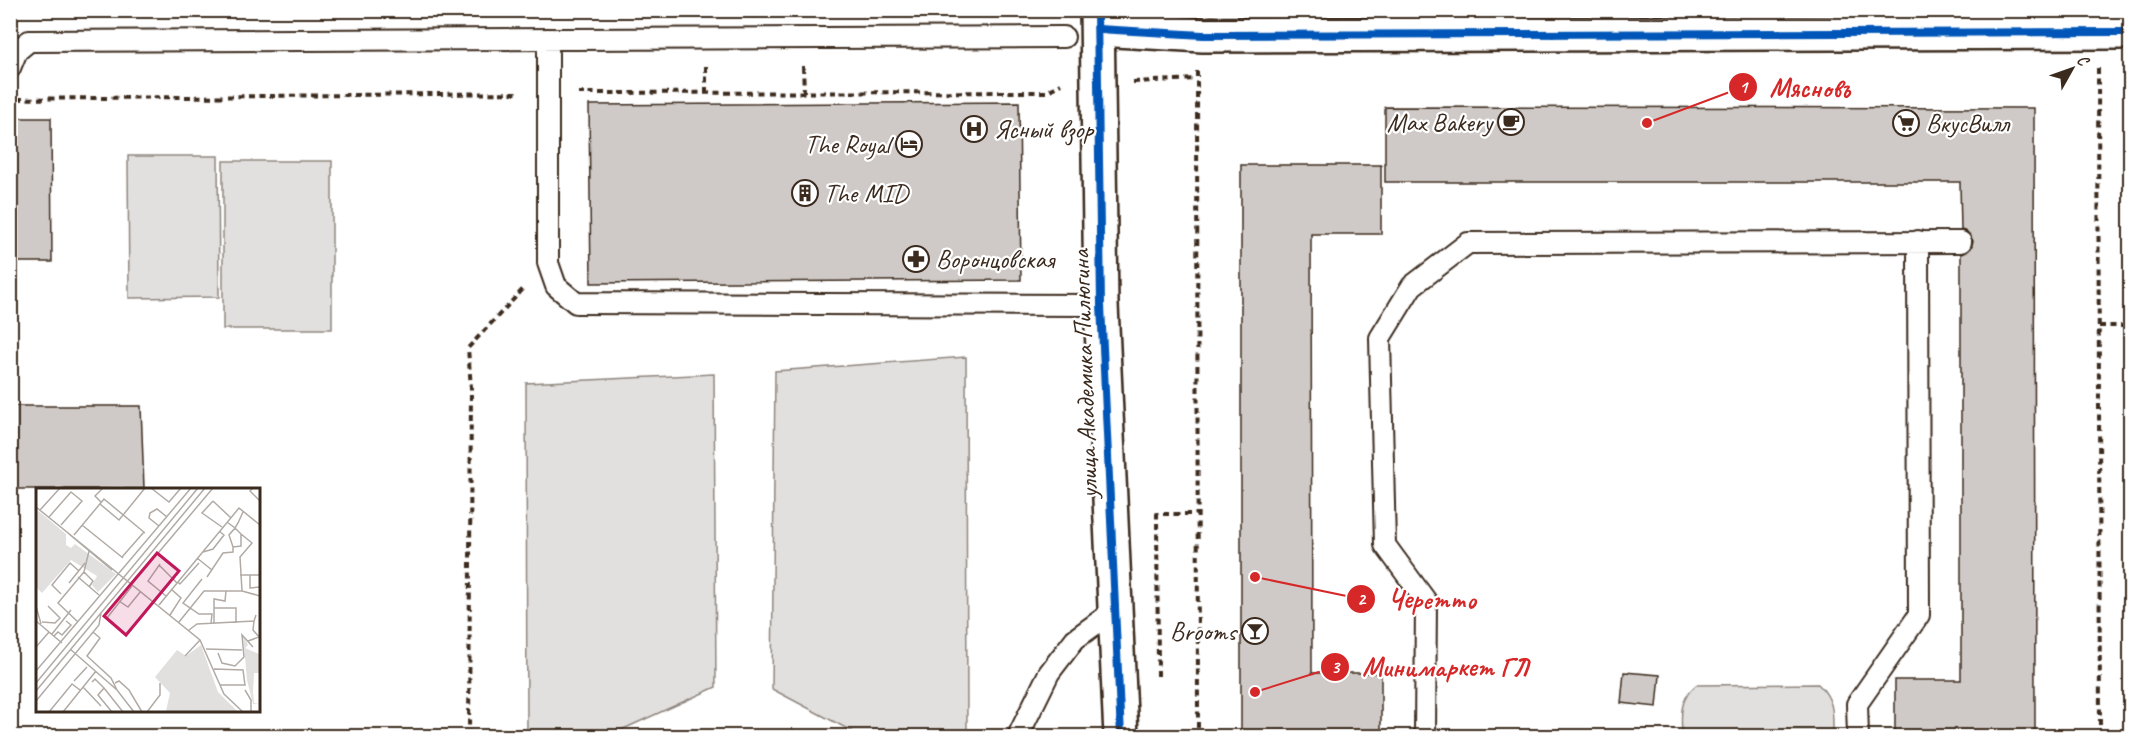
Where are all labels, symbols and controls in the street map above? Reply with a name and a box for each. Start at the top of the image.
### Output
north arrow [2042,39,2102,99]
text: С [2073,51,2094,71]
callout: Мясновъ [1728,65,1863,110]
text: Мясновъ [1770,71,1852,105]
text: 1 [1739,76,1749,98]
place label: Max Bakery [1387,106,1494,139]
cafe icon: Max Bakery [1496,107,1526,137]
place label: ВкусВилл [1926,107,2011,140]
supermarket icon: ВкусВилл [1891,108,1921,138]
place label: Ясный взор [994,113,1095,146]
hospital icon: Ясный взор [959,114,989,144]
place label: The Royal [805,128,895,161]
hotel icon: The Royal [894,129,924,159]
place label: The MID [824,177,911,210]
building icon: The MID [790,178,820,208]
place label: Воронцовская [936,243,1056,276]
pharmacy icon: Воронцовская [901,244,931,274]
street label: улица Академика Пилюгина [1064,248,1105,501]
inset map [36,488,260,711]
callout: Черетто [1346,577,1488,622]
text: Черетто [1388,582,1478,616]
text: 2 [1357,588,1367,610]
place label: Brooms [1170,615,1238,648]
bar icon: Brooms [1240,616,1270,646]
callout: Минимаркет ГЛ [1320,644,1542,689]
text: Минимаркет ГЛ [1362,650,1531,684]
text: 3 [1331,656,1341,678]

